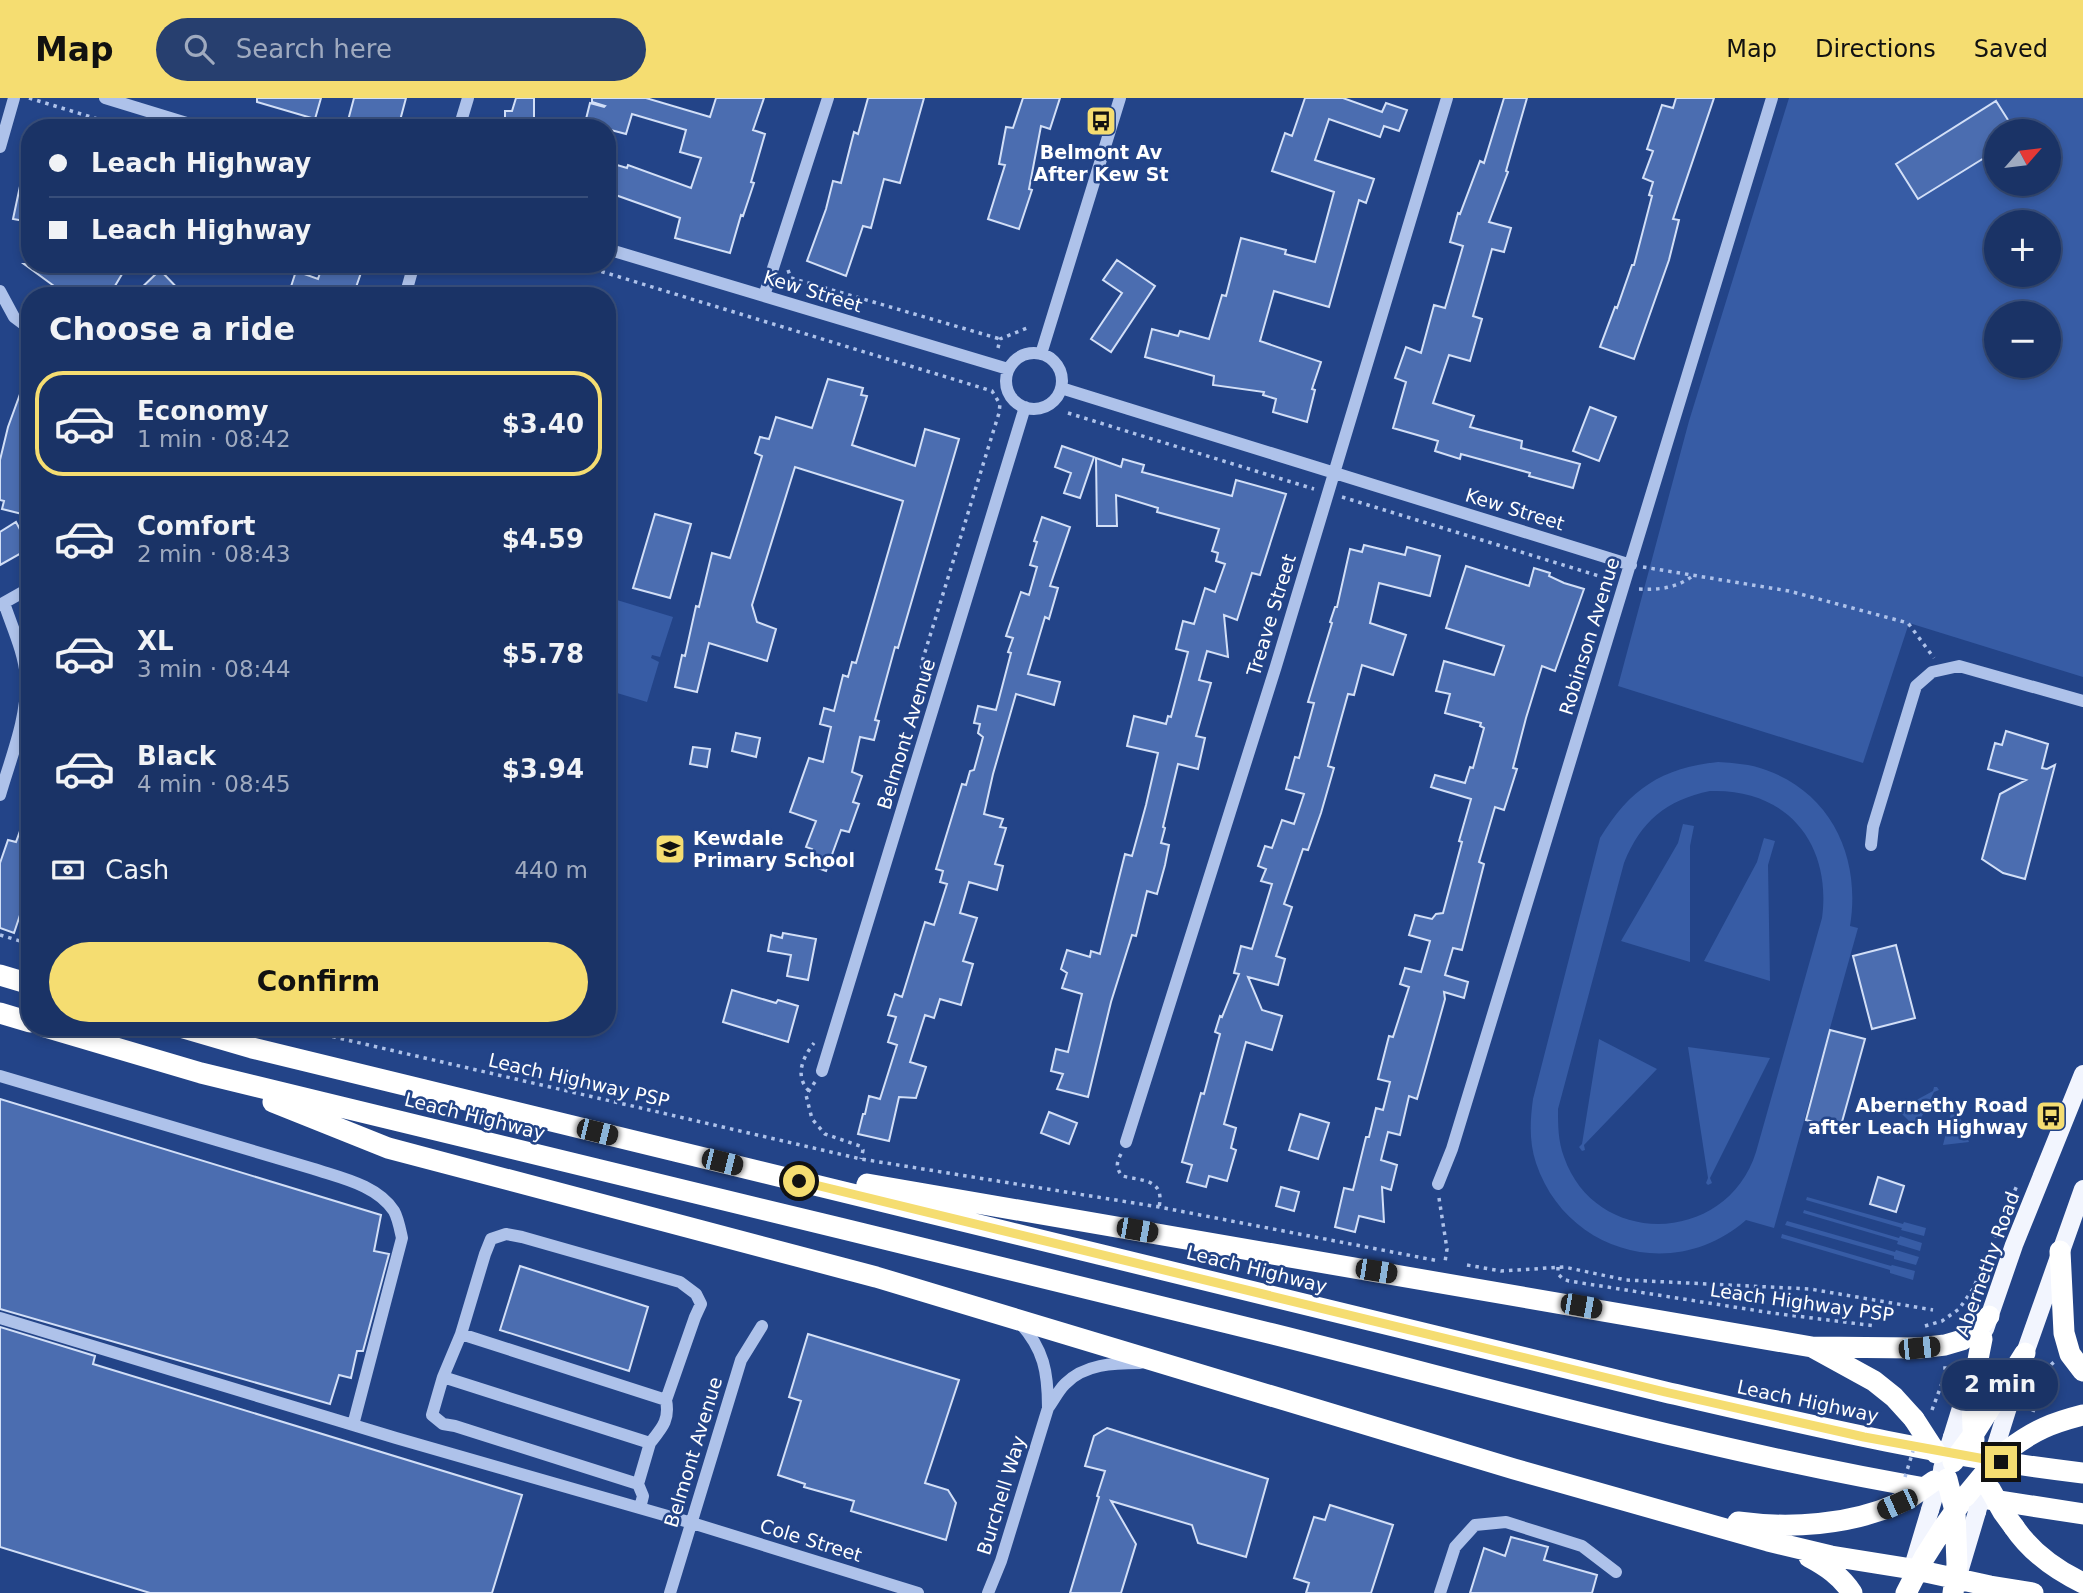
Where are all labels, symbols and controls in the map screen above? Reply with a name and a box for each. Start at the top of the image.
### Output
search box [156,18,646,81]
text: Map [35,30,114,69]
icon: search [180,30,218,68]
text: Search here [236,34,392,64]
text: Map [1726,35,1777,63]
text: Directions [1815,35,1936,63]
text: Saved [1974,35,2048,63]
bus stop icon: Belmont Av After Kew St [1084,104,1118,138]
north arrow [1984,119,2062,196]
map controls [1984,119,2061,378]
place label: Belmont Av After Kew St [1033,141,1169,185]
text: Leach Highway [91,148,311,178]
button: + [1984,210,2061,287]
text: Leach Highway [91,215,311,245]
street label: Kew Street [761,265,865,317]
button: − [1984,301,2061,378]
text: Choose a ride [49,310,295,348]
icon: car [53,392,116,455]
text: Economy [137,396,268,426]
text: $3.40 [502,409,584,439]
text: 1 min · 08:42 [137,426,291,452]
street label: Kew Street [1463,483,1567,535]
icon: car [53,507,116,570]
text: Comfort [137,511,255,541]
text: $4.59 [502,524,584,554]
text: 2 min · 08:43 [137,541,291,567]
street label: Treave Street [1242,551,1300,680]
street label: Robinson Avenue [1555,555,1623,717]
icon: car [53,622,116,685]
text: XL [137,626,174,656]
text: $5.78 [502,639,584,669]
text: 3 min · 08:44 [137,656,291,682]
street label: Belmont Avenue [873,656,939,812]
icon: car [53,737,116,800]
text: Black [137,741,216,771]
text: $3.94 [502,754,584,784]
text: 4 min · 08:45 [137,771,291,797]
place label: Kewdale Primary School [693,827,855,871]
school or university icon: Kewdale Primary School [653,832,687,866]
icon: cash [49,851,87,889]
text: Cash [105,855,169,885]
text: 440 m [514,857,588,883]
button: Confirm [49,942,588,1022]
street label: Leach Highway PSP [486,1048,672,1112]
street label: Leach Highway [402,1088,548,1144]
place label: Abernethy Road after Leach Highway [1808,1094,2029,1138]
bus stop icon: Abernethy Road after Leach Highway [2034,1099,2068,1133]
car [575,1117,620,1147]
car [700,1147,745,1177]
route start [783,1165,815,1197]
street label: Abernethy Road [1951,1189,2023,1339]
car [1115,1216,1160,1244]
street label: Leach Highway [1184,1241,1330,1297]
car [1354,1257,1399,1285]
street label: Leach Highway PSP [1709,1278,1895,1326]
car [1559,1292,1604,1320]
car [1898,1335,1941,1361]
callout: 2 min [1943,1360,2059,1410]
text: 2 min [1964,1371,2036,1397]
street label: Belmont Avenue [660,1374,726,1530]
street label: Leach Highway [1735,1375,1881,1427]
street label: Burchell Way [972,1433,1030,1557]
route end [1985,1446,2017,1478]
car [1874,1486,1921,1522]
street label: Cole Street [757,1514,865,1566]

